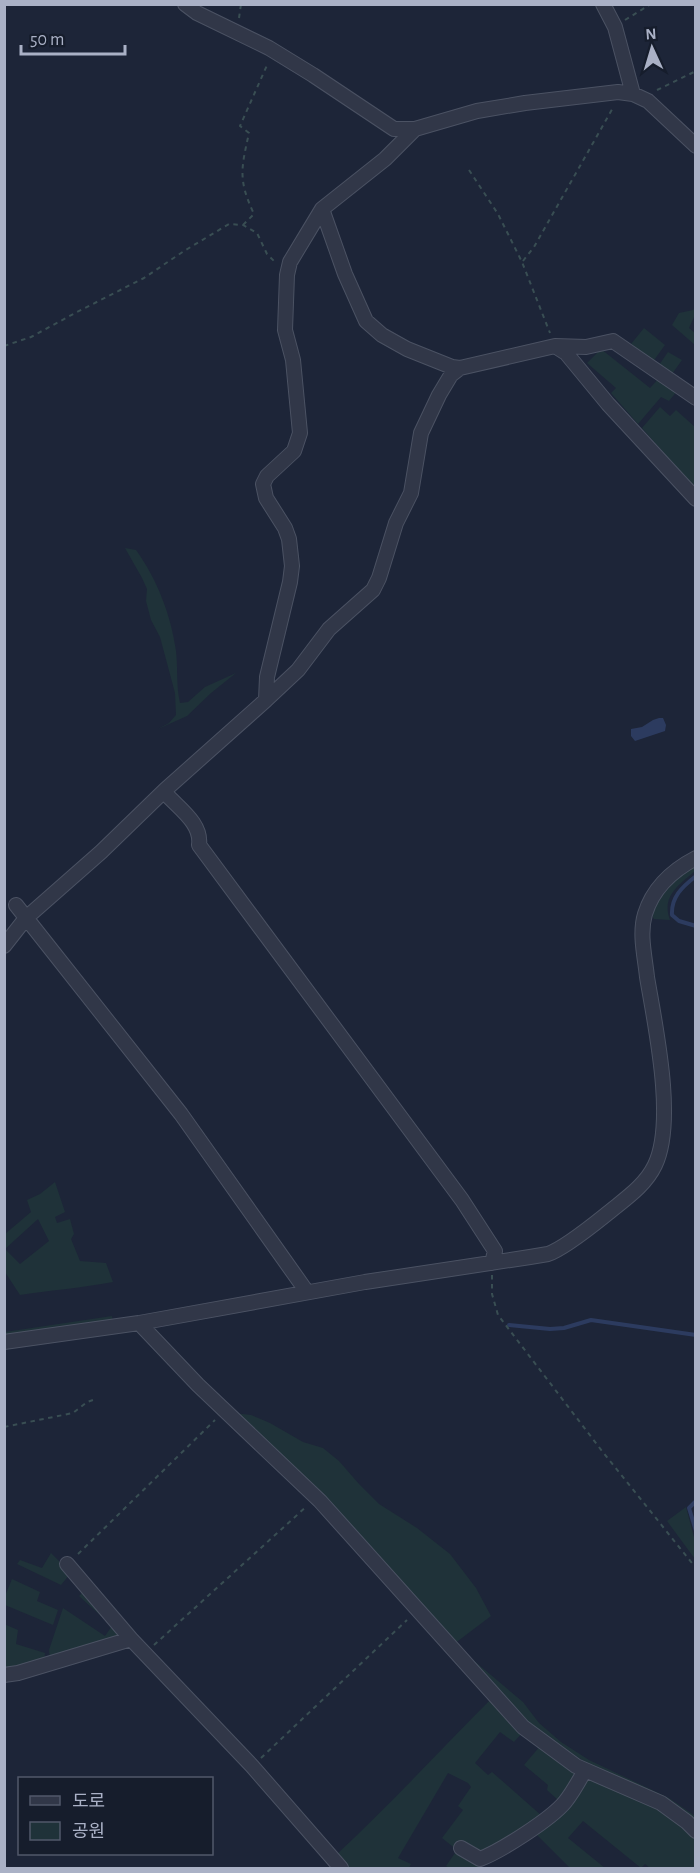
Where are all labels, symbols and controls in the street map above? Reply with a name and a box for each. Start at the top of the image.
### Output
scale bar [21,18,124,56]
north arrow [622,18,682,78]
text: N [645,26,657,42]
text: 50 m [30,31,64,49]
legend [18,1777,213,1855]
text: 도로 [72,1793,105,1811]
text: 공원 [72,1822,105,1841]

